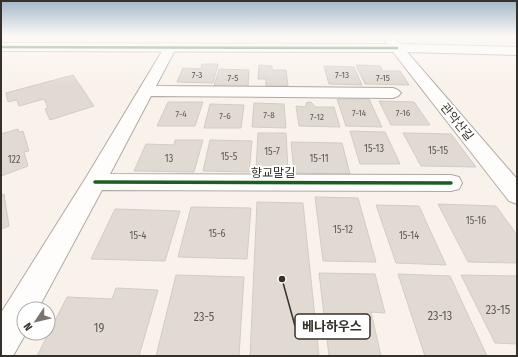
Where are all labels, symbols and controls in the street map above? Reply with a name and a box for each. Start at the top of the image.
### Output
house number: 7-3 [192,70,202,80]
house number: 7-13 [335,70,349,80]
house number: 7-5 [227,73,239,83]
house number: 7-15 [376,73,390,83]
street label: 관악산길 [438,100,476,144]
house number: 7-14 [352,108,367,118]
house number: 7-16 [396,108,411,118]
house number: 7-4 [175,109,187,119]
house number: 7-8 [263,110,275,120]
house number: 7-6 [219,111,231,121]
house number: 7-12 [310,112,324,122]
house number: 15-13 [364,143,384,155]
house number: 15-15 [428,145,448,157]
house number: 15-7 [264,146,280,158]
house number: 15-5 [221,151,238,163]
house number: 13 [165,153,174,165]
house number: 15-11 [309,153,329,165]
house number: 122 [8,154,21,166]
street label: 향교말길 [251,166,295,180]
house number: 15-16 [466,215,486,227]
house number: 15-12 [333,224,353,236]
house number: 15-6 [208,228,226,240]
house number: 15-4 [130,230,147,242]
house number: 15-14 [399,230,419,242]
north arrow [16,301,56,341]
house number: 23-15 [486,303,511,317]
house number: 23-13 [428,309,452,323]
house number: 23-5 [194,310,215,324]
callout: 베나하우스 [295,314,370,339]
text: 베나하우스 [302,319,362,334]
text: N [21,320,35,333]
house number: 19 [94,321,104,335]

